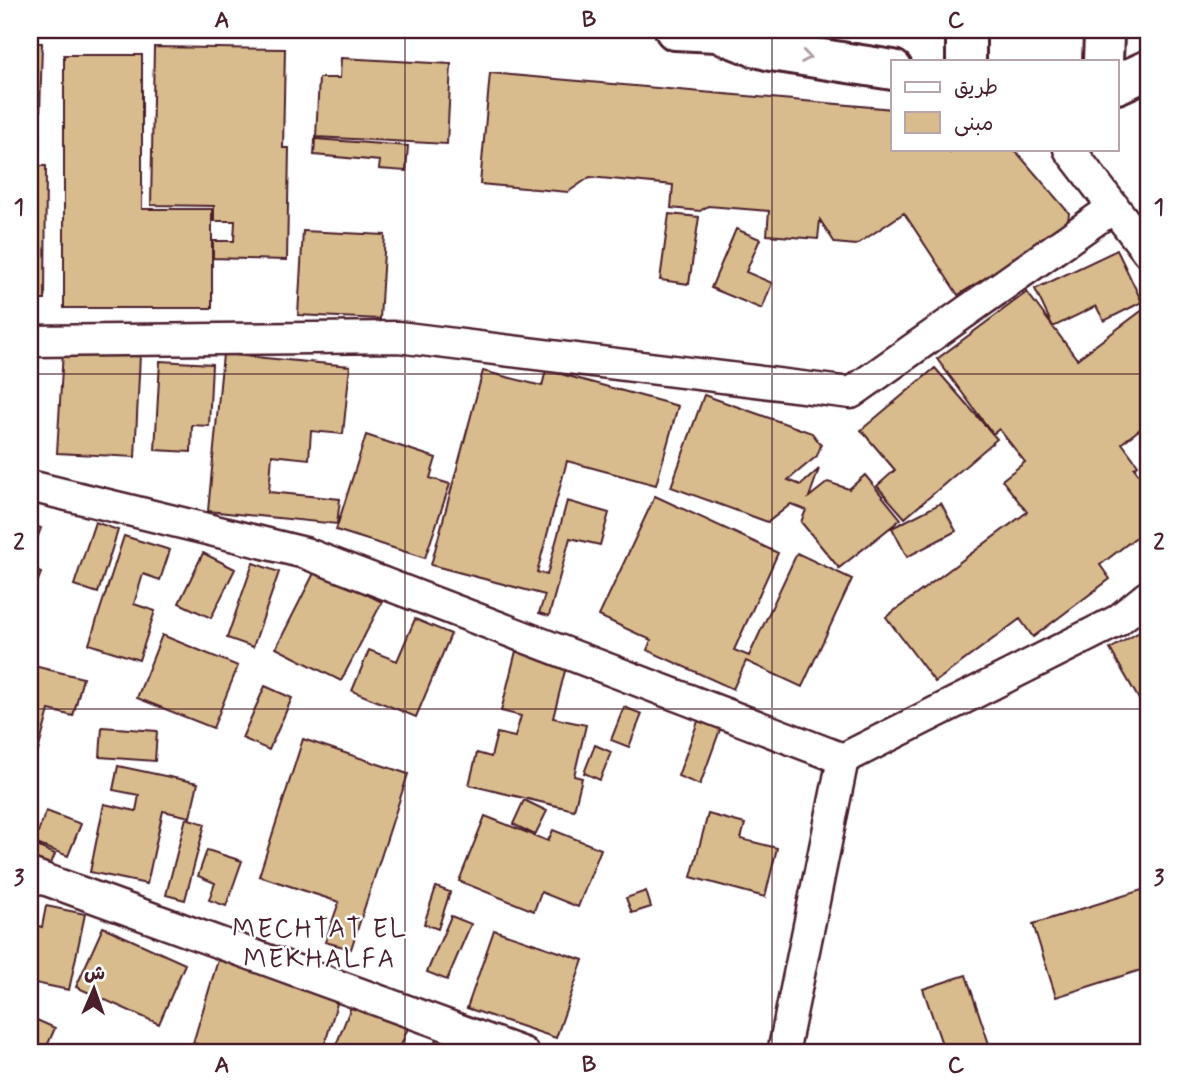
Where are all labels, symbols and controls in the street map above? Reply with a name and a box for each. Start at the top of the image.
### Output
text: A [214,6,230,36]
text: B [582,6,597,36]
text: C [948,6,965,36]
one-way arrow [800,49,812,64]
legend [891,60,1118,150]
text: طريق [954,74,998,102]
text: مبنى [954,110,993,138]
text: 1 [14,193,24,223]
text: 1 [1154,193,1164,223]
text: 2 [13,528,25,558]
text: 2 [1153,528,1165,558]
text: 3 [14,864,25,894]
text: 3 [1154,864,1165,894]
district label: MECHTAT EL MEKHALFA [232,913,408,977]
north arrow [60,954,130,1024]
text: ش [84,961,106,986]
text: A [214,1051,230,1081]
text: B [582,1051,597,1081]
text: C [948,1051,965,1081]

